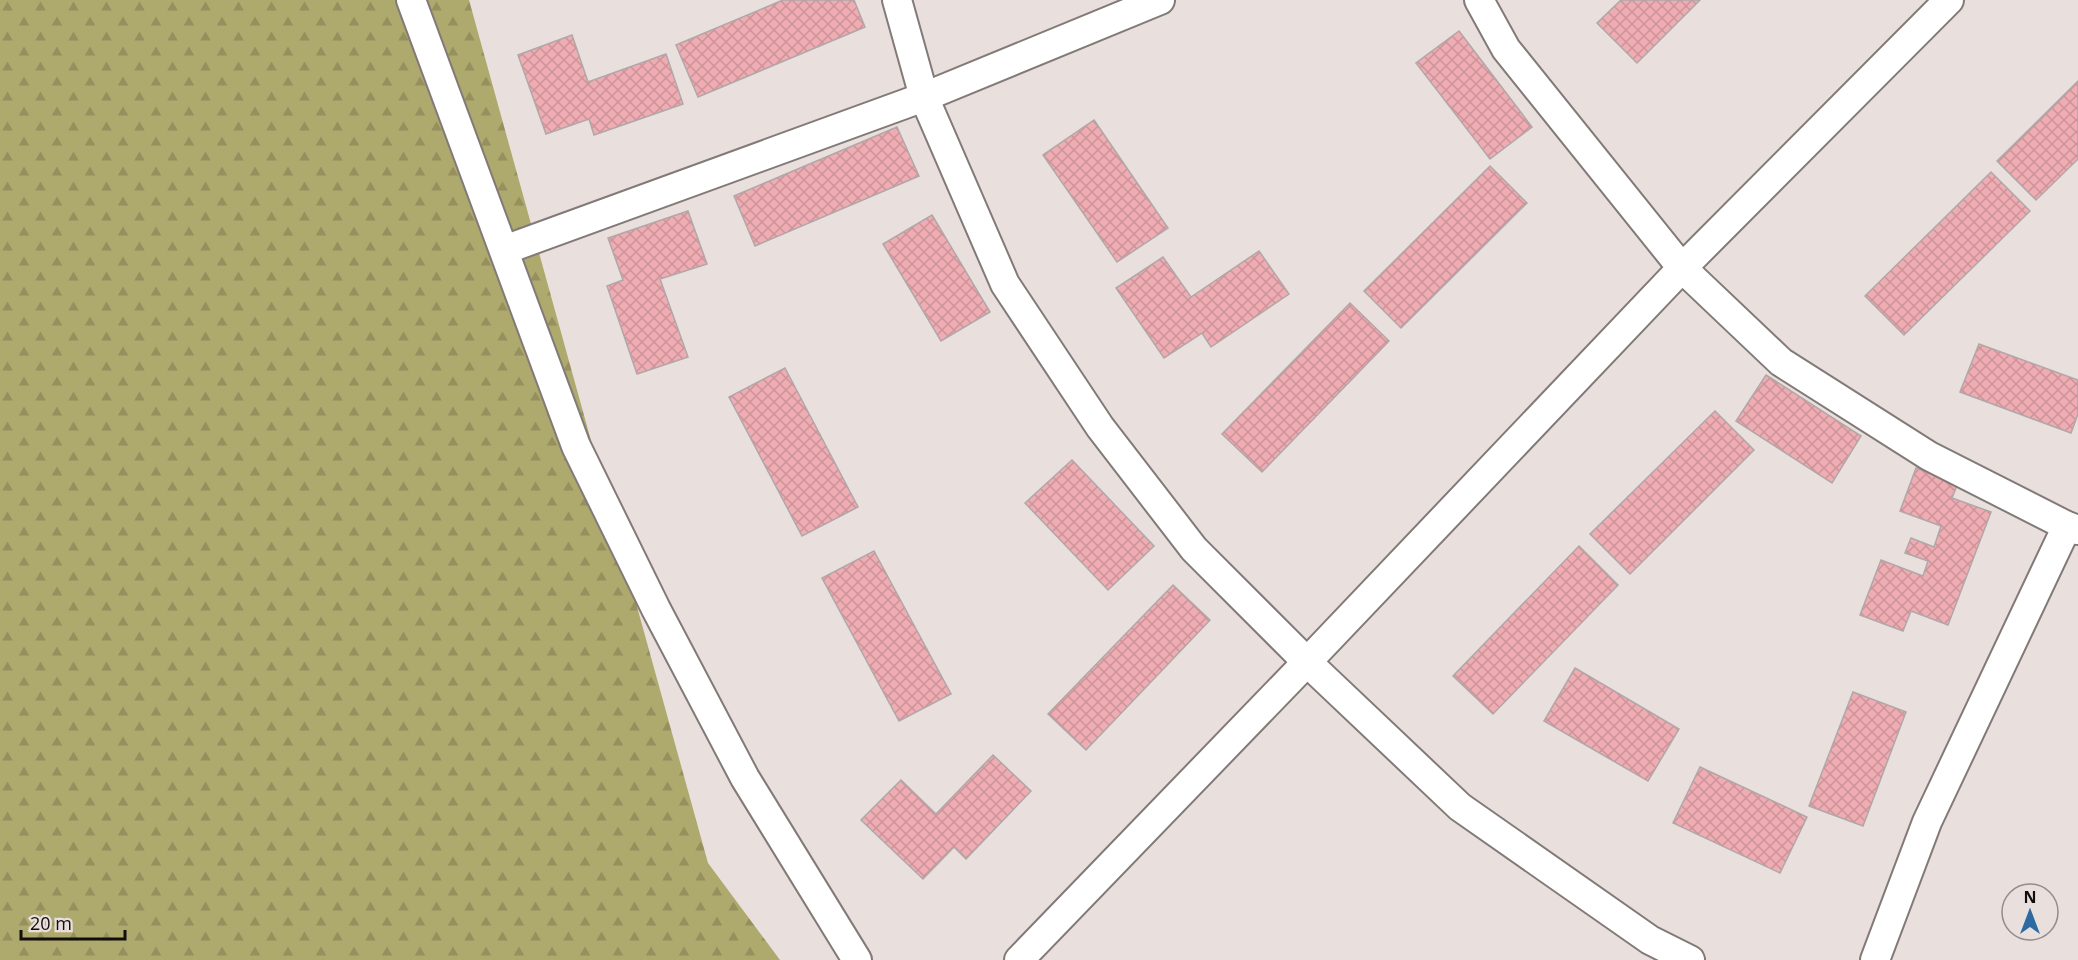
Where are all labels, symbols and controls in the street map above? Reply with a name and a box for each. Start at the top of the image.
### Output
north arrow [2000,882,2060,942]
text: N [2023,886,2037,908]
scale bar [21,903,124,941]
text: 20 m [30,911,72,935]

